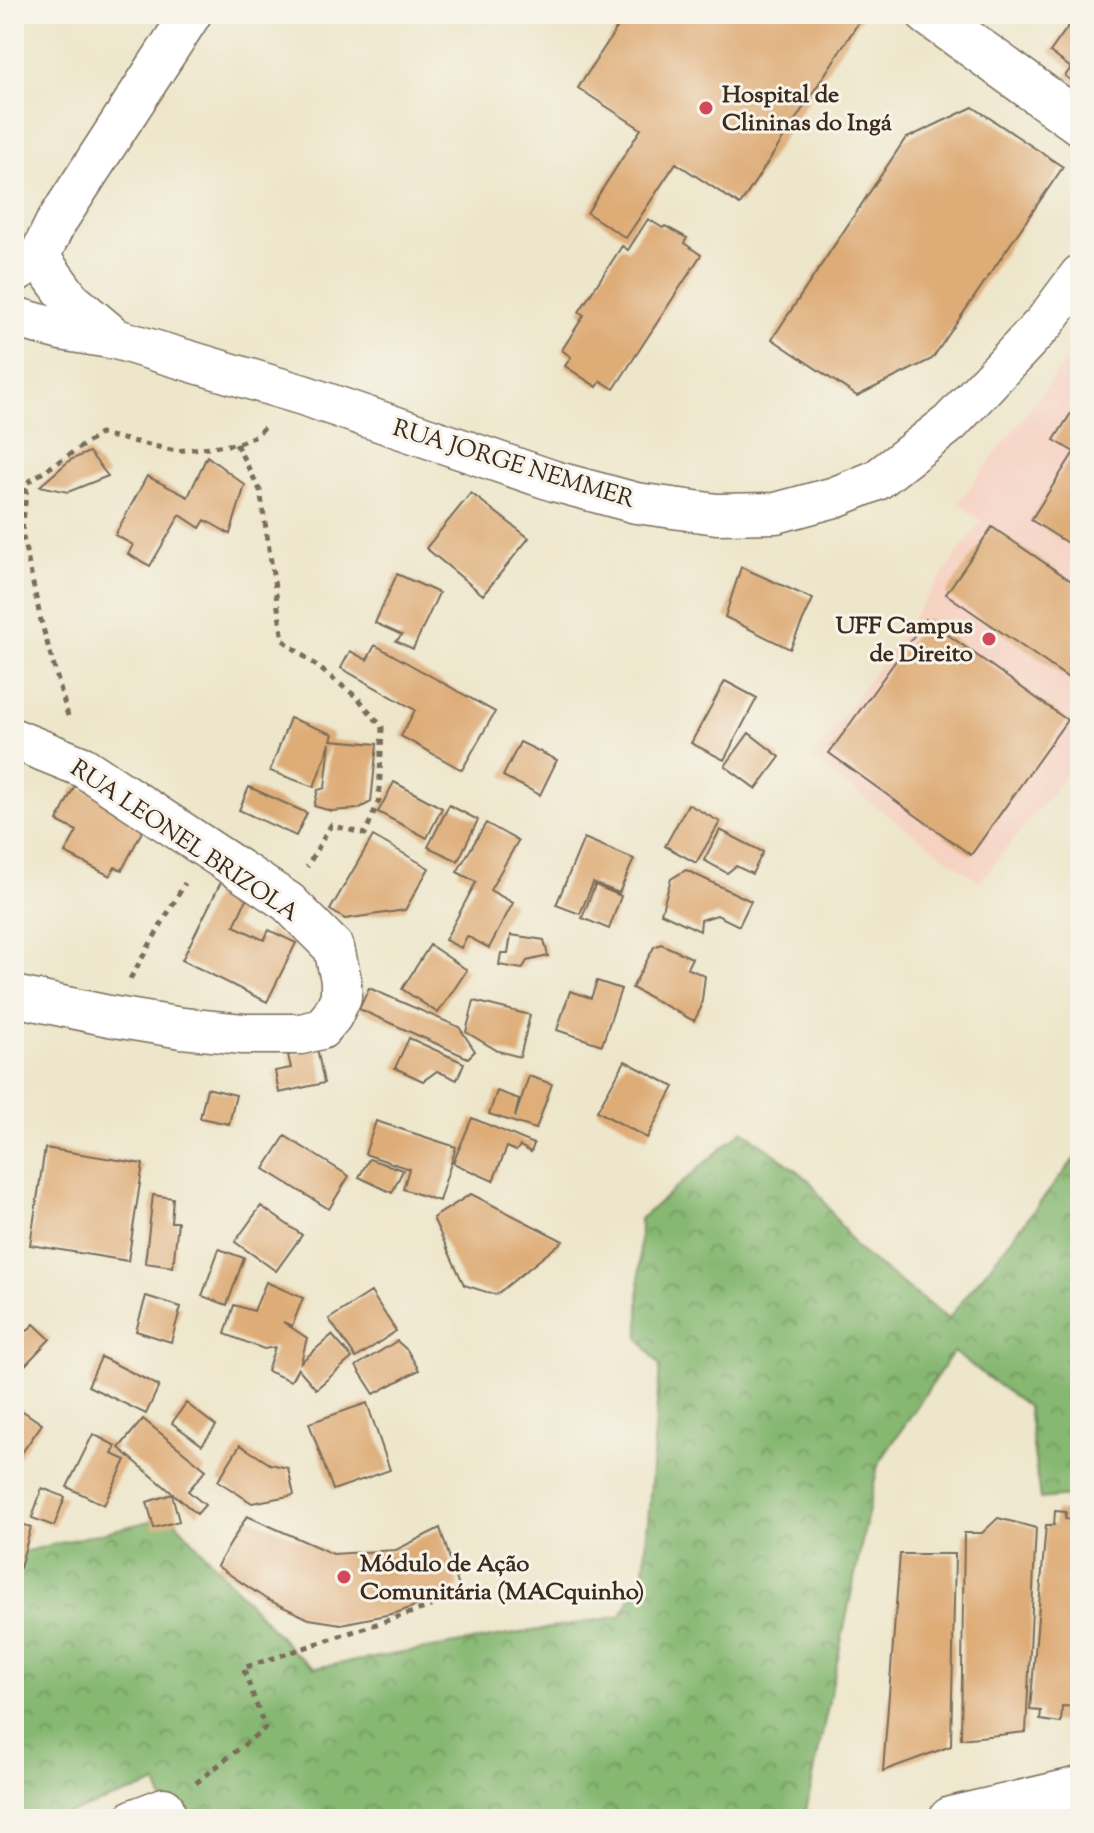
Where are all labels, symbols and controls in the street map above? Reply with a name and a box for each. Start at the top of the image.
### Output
place label: Hospital de Clininas do Ingá [722,79,893,141]
marker: Hospital de Clininas do Ingá [697,99,715,117]
street label: RUA JORGE NEMMER [388,412,639,518]
place label: UFF Campus de Direito [835,610,973,672]
marker: UFF Campus de Direito [980,630,998,648]
street label: RUA LEONEL BRIZOLA [63,752,305,931]
place label: Módulo de Ação Comunitária (MACquinho) [360,1548,644,1610]
marker: Módulo de Ação Comunitária (MACquinho) [335,1568,353,1586]

